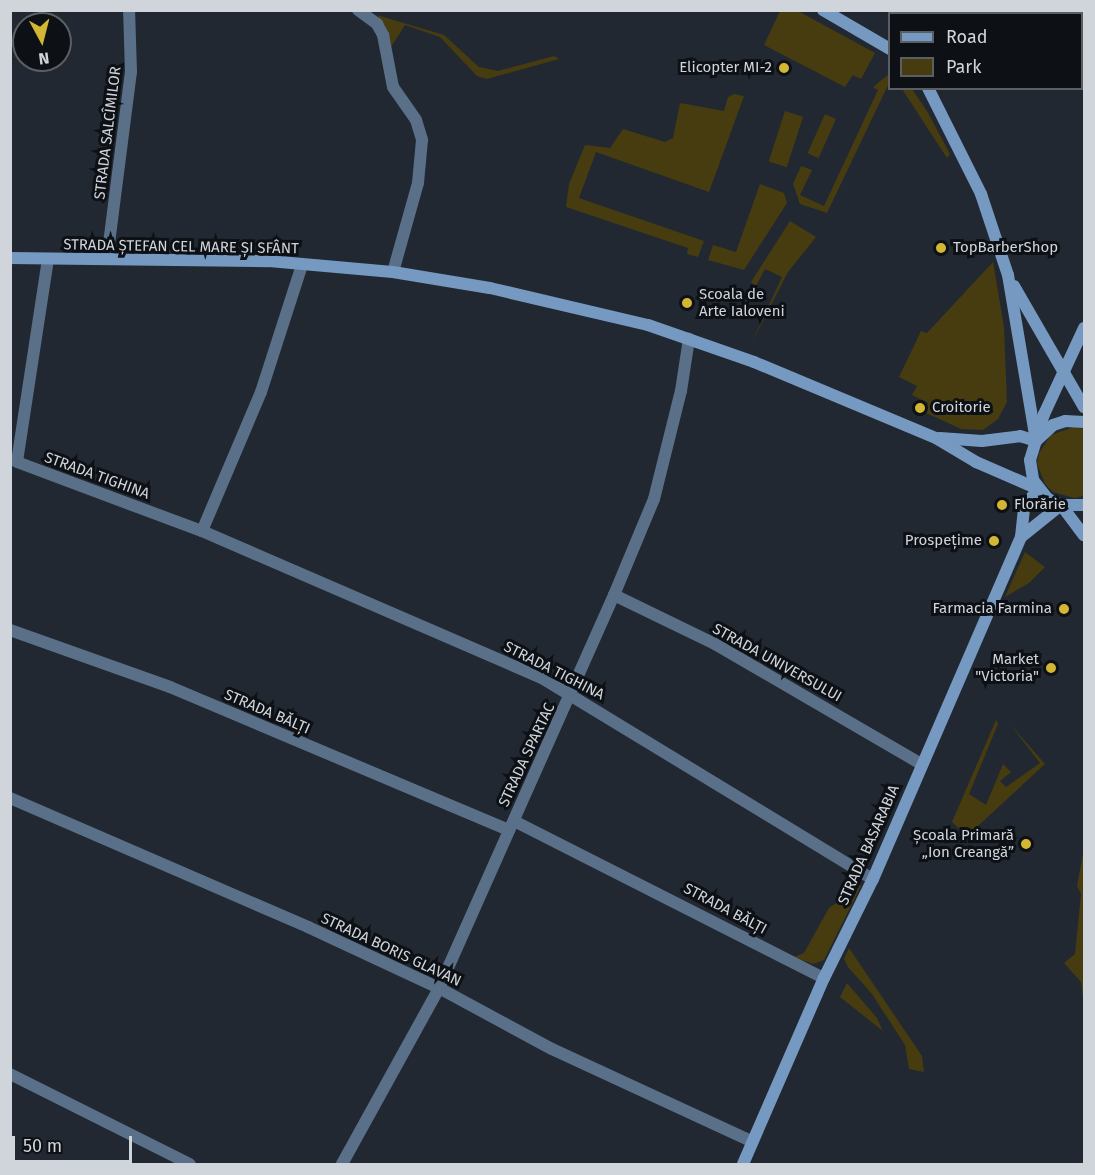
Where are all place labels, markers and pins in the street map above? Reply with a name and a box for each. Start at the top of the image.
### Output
place label: Elicopter MI-2 [679,59,772,77]
marker: Elicopter MI-2 [777,61,791,75]
place label: TopBarberShop [953,239,1058,257]
marker: TopBarberShop [934,241,948,255]
place label: Școala de Arte Ialoveni [699,285,785,320]
marker: Școala de Arte Ialoveni [680,296,694,310]
place label: Croitorie [932,399,991,417]
marker: Croitorie [913,401,927,415]
place label: Florărie [1014,496,1066,514]
marker: Florărie [995,498,1009,512]
place label: Prospețime [905,532,982,550]
marker: Prospețime [987,534,1001,548]
place label: Farmacia Farmina [933,600,1052,618]
marker: Farmacia Farmina [1057,602,1071,616]
place label: Market "Victoria" [975,650,1039,685]
marker: Market "Victoria" [1044,661,1058,675]
place label: Școala Primară „Ion Creangă” [913,826,1014,861]
marker: Școala Primară „Ion Creangă” [1019,837,1033,851]

